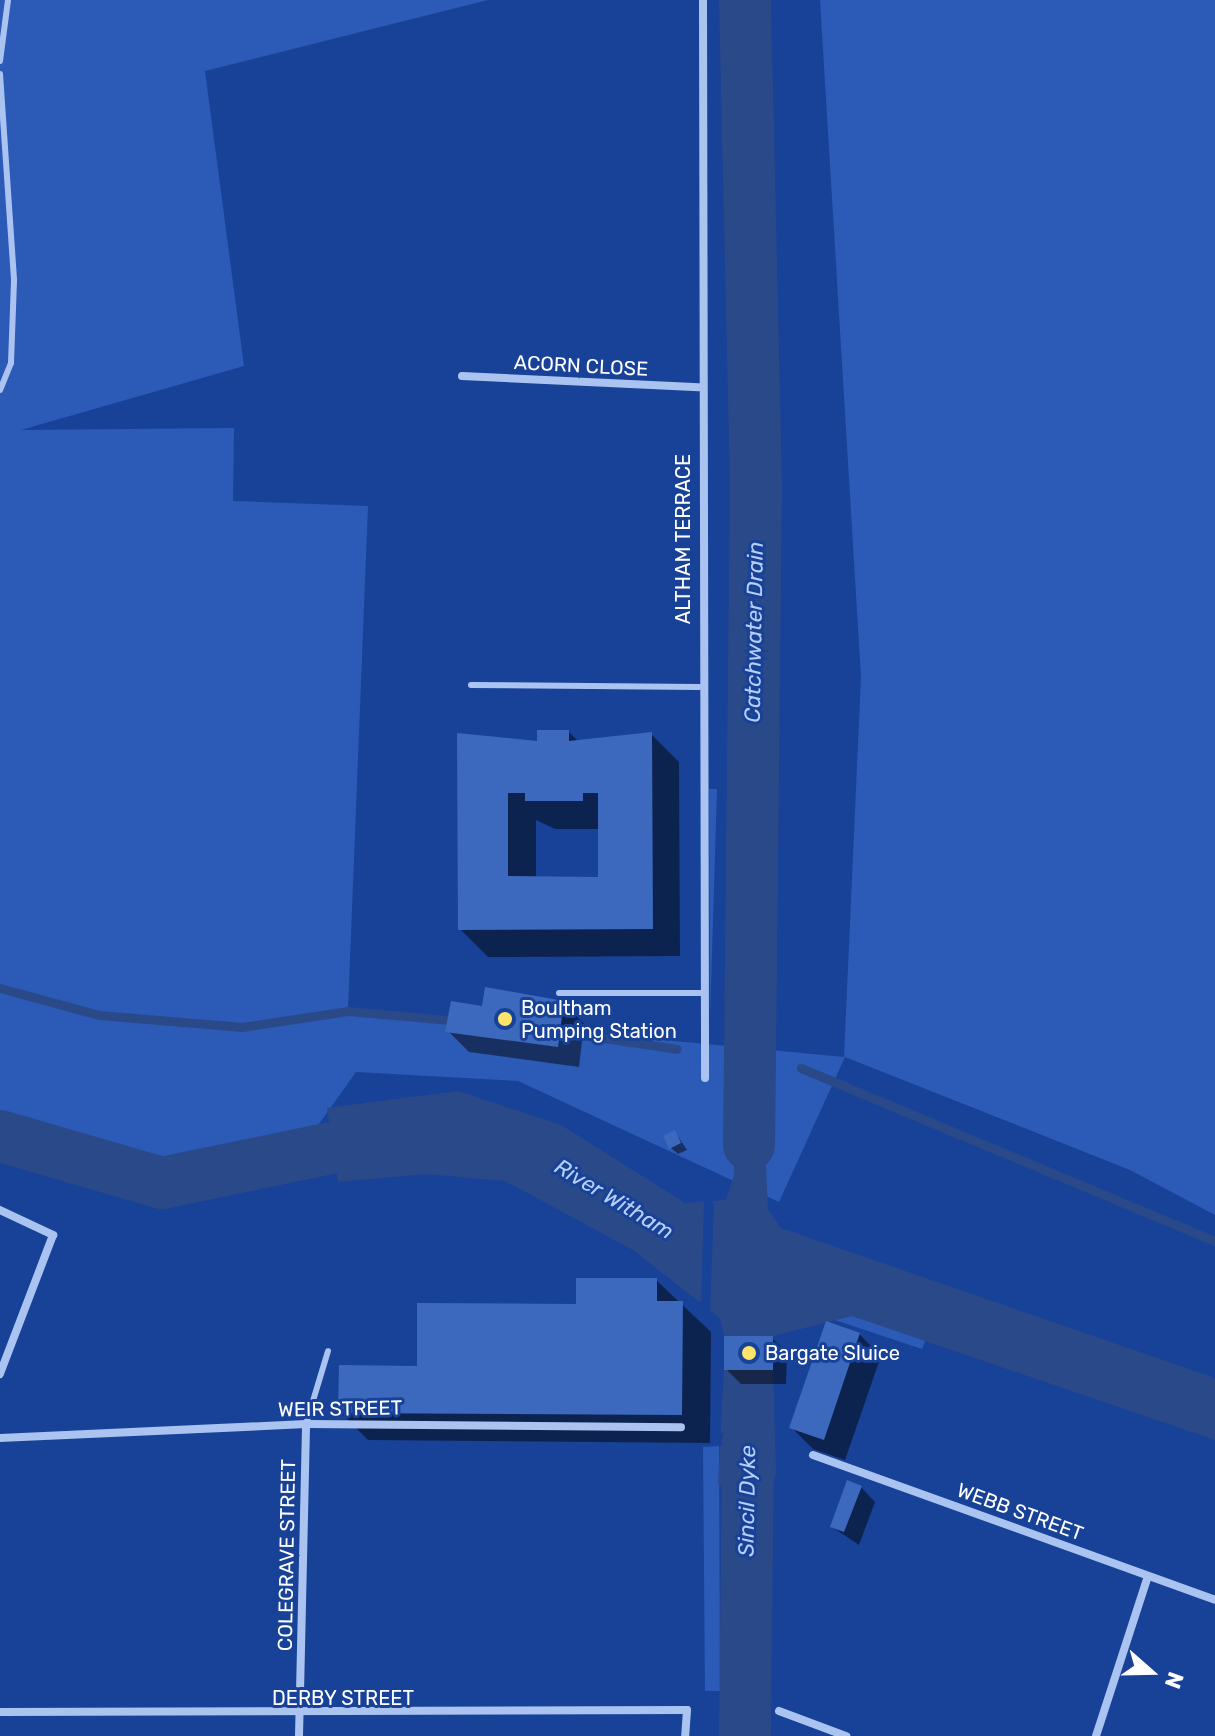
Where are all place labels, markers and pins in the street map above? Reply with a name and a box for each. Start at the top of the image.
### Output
place label: Boultham Pumping Station [521,996,677,1043]
marker: Boultham Pumping Station [496,1010,514,1028]
place label: Bargate Sluice [765,1341,900,1365]
marker: Bargate Sluice [740,1344,758,1362]

